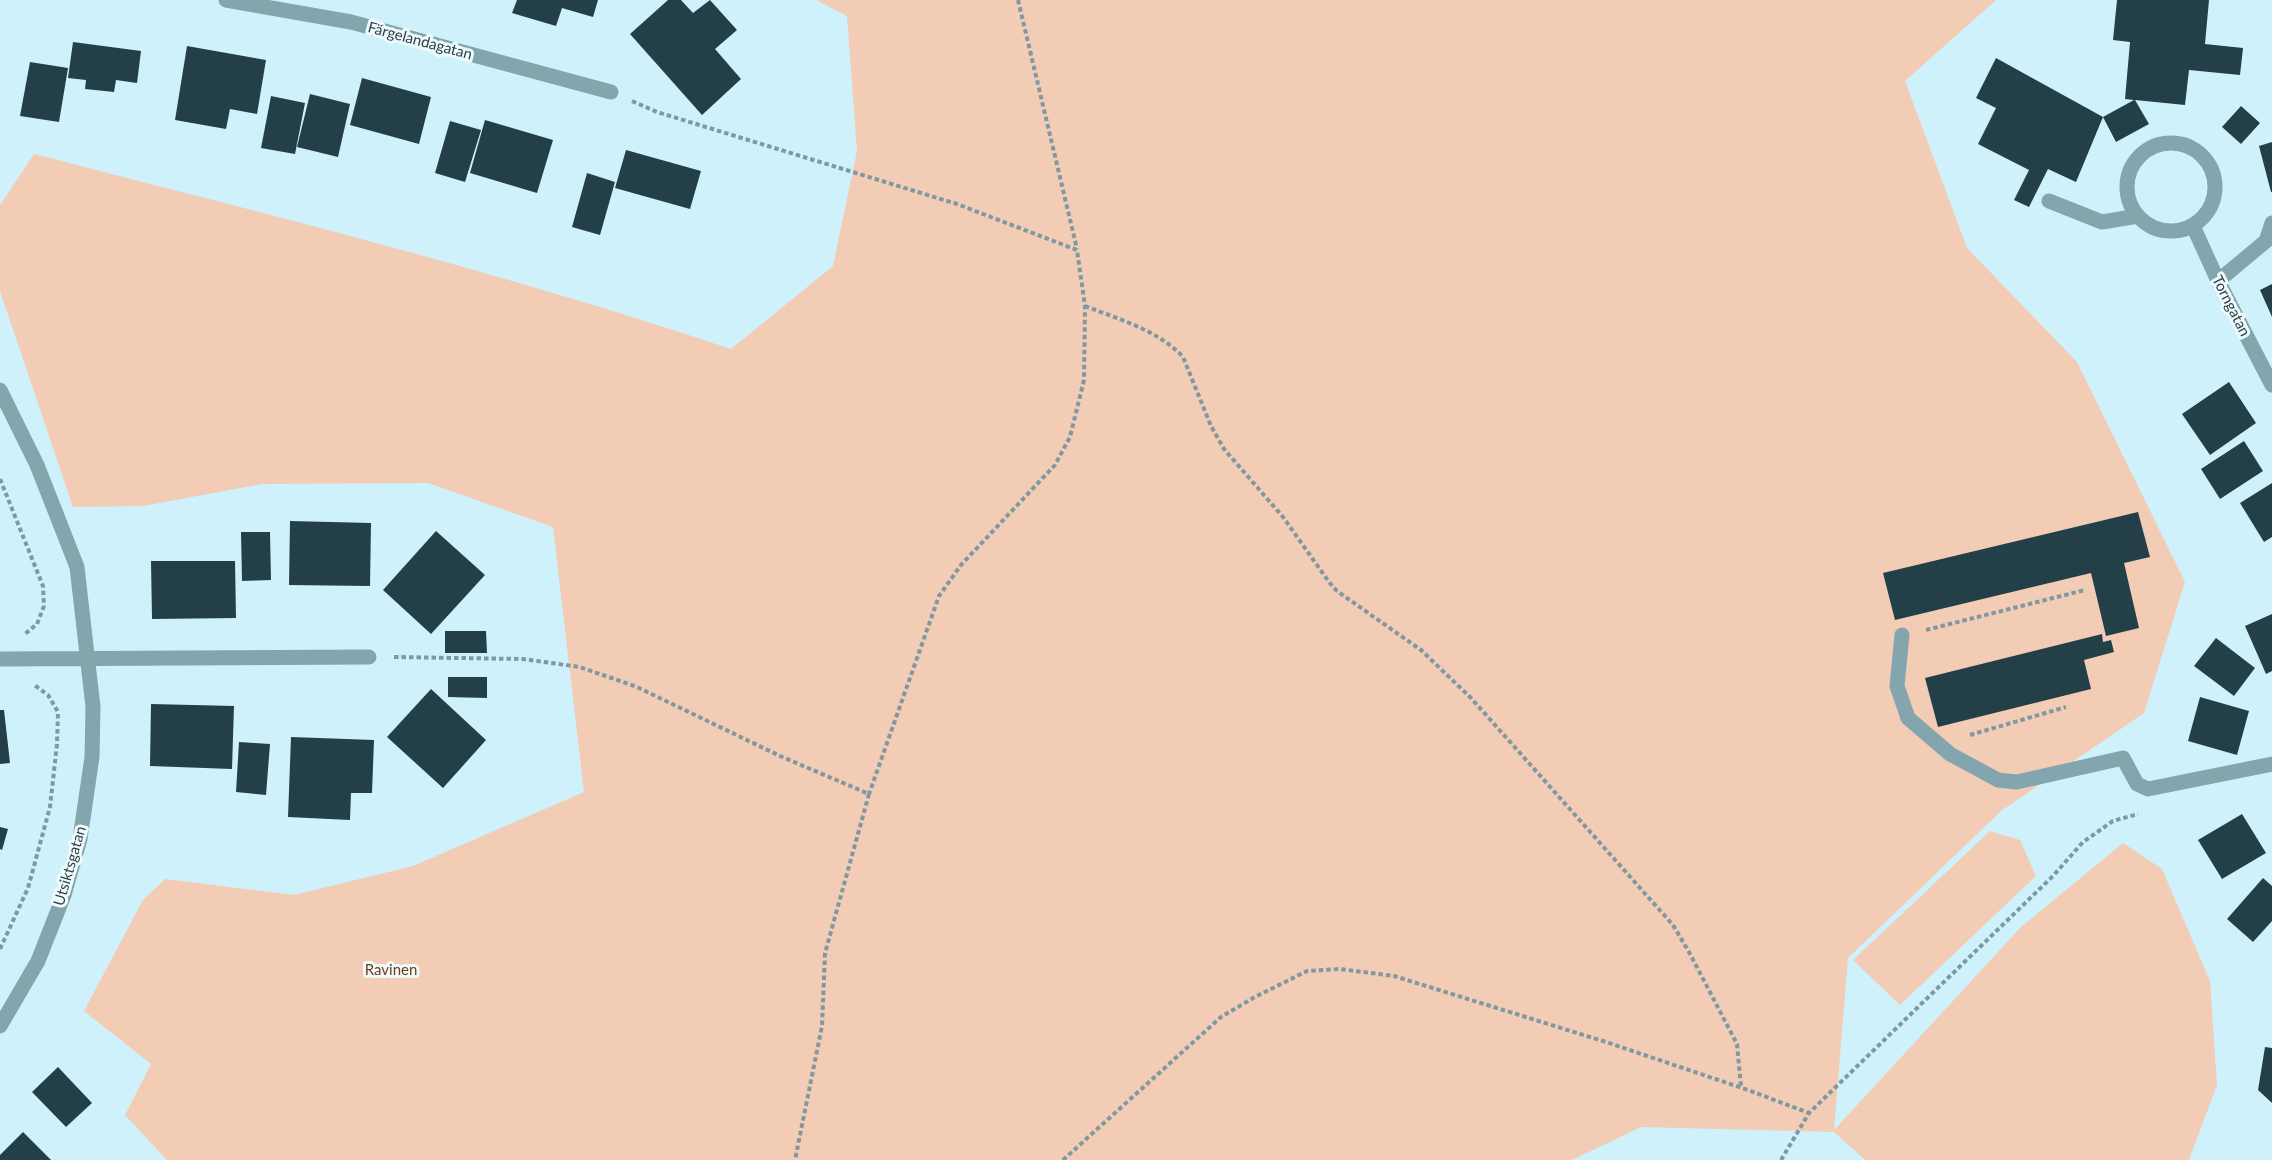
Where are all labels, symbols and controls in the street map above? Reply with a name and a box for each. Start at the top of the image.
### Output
street label: Färgelandagatan [366,18,474,64]
street label: Torngatan [2208,273,2254,339]
street label: Utsiktsgatan [50,824,90,908]
park label: Ravinen [365,961,417,979]

